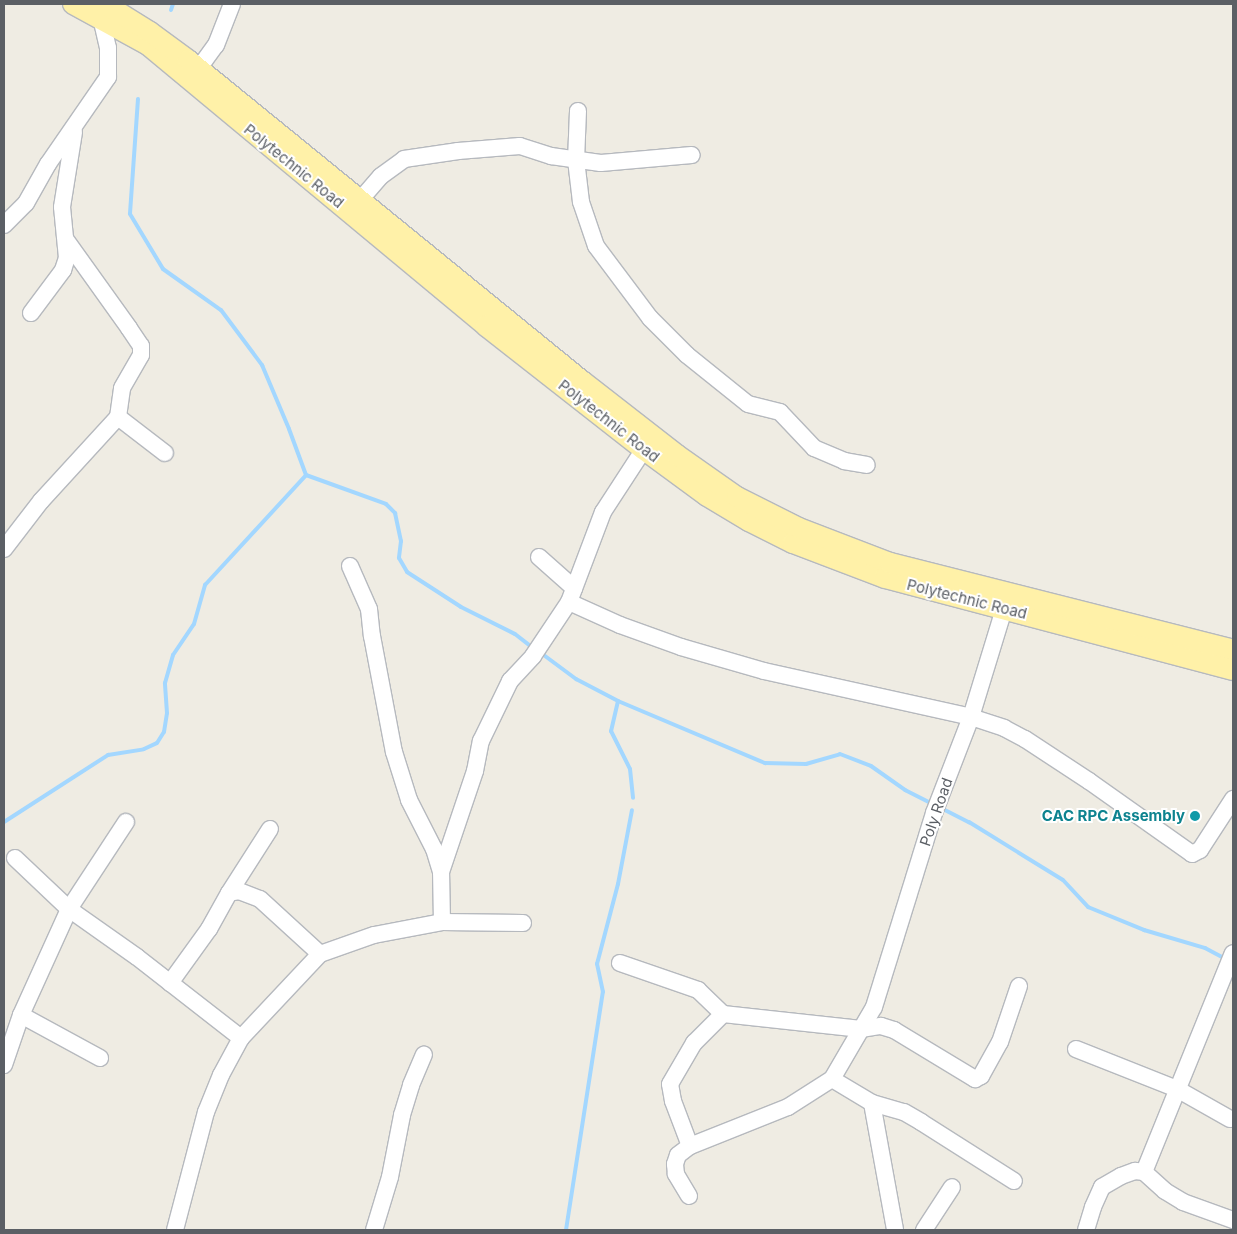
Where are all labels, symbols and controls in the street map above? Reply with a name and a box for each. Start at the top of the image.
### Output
street label: Polytechnic Road [240,120,348,212]
street label: Polytechnic Road [555,376,663,466]
street label: Polytechnic Road [905,575,1029,623]
street label: Poly Road [916,775,956,849]
place label: CAC RPC Assembly [1042,807,1185,825]
marker: CAC RPC Assembly [1189,810,1201,822]

